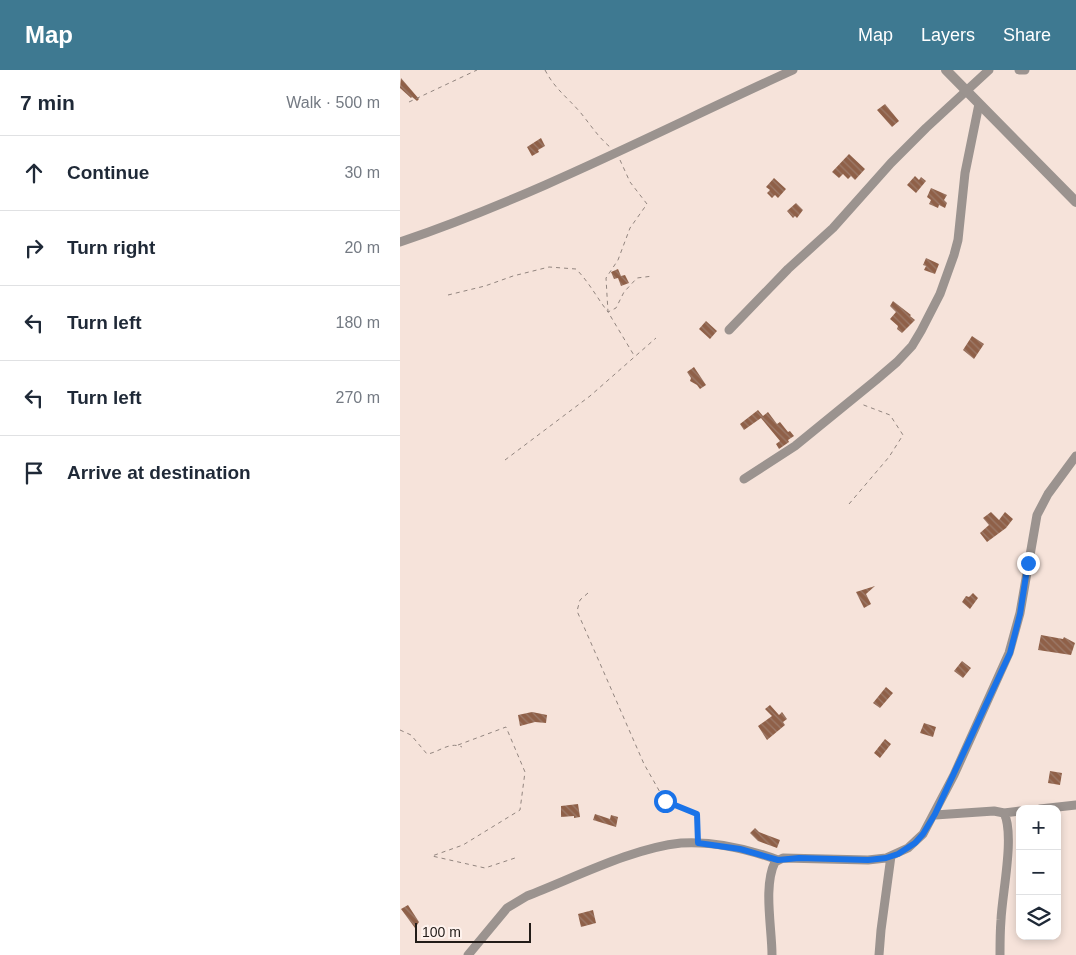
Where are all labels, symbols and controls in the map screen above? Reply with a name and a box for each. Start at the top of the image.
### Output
text: Map [25,21,73,48]
text: Map [858,25,893,45]
text: Layers [921,25,975,45]
text: Share [1003,25,1051,45]
text: 7 min [20,91,75,114]
text: Walk · 500 m [286,94,380,111]
icon: ahead [20,159,48,187]
text: Continue [67,162,149,183]
text: 30 m [344,164,380,181]
icon: right [20,234,48,262]
text: Turn right [67,237,155,258]
text: 20 m [344,239,380,256]
icon: left [20,309,48,337]
text: Turn left [67,312,142,333]
text: 180 m [336,314,380,331]
icon: left [20,384,48,412]
text: Turn left [67,387,142,408]
text: 270 m [336,389,380,406]
icon: arrive [20,459,48,487]
text: Arrive at destination [67,462,251,483]
route end [1017,552,1040,575]
route start [654,790,677,813]
map controls [1016,805,1061,940]
button: + [1016,805,1061,850]
button: − [1016,850,1061,895]
button: layers [1016,895,1061,940]
scale bar [415,920,531,943]
text: 100 m [422,924,461,940]

